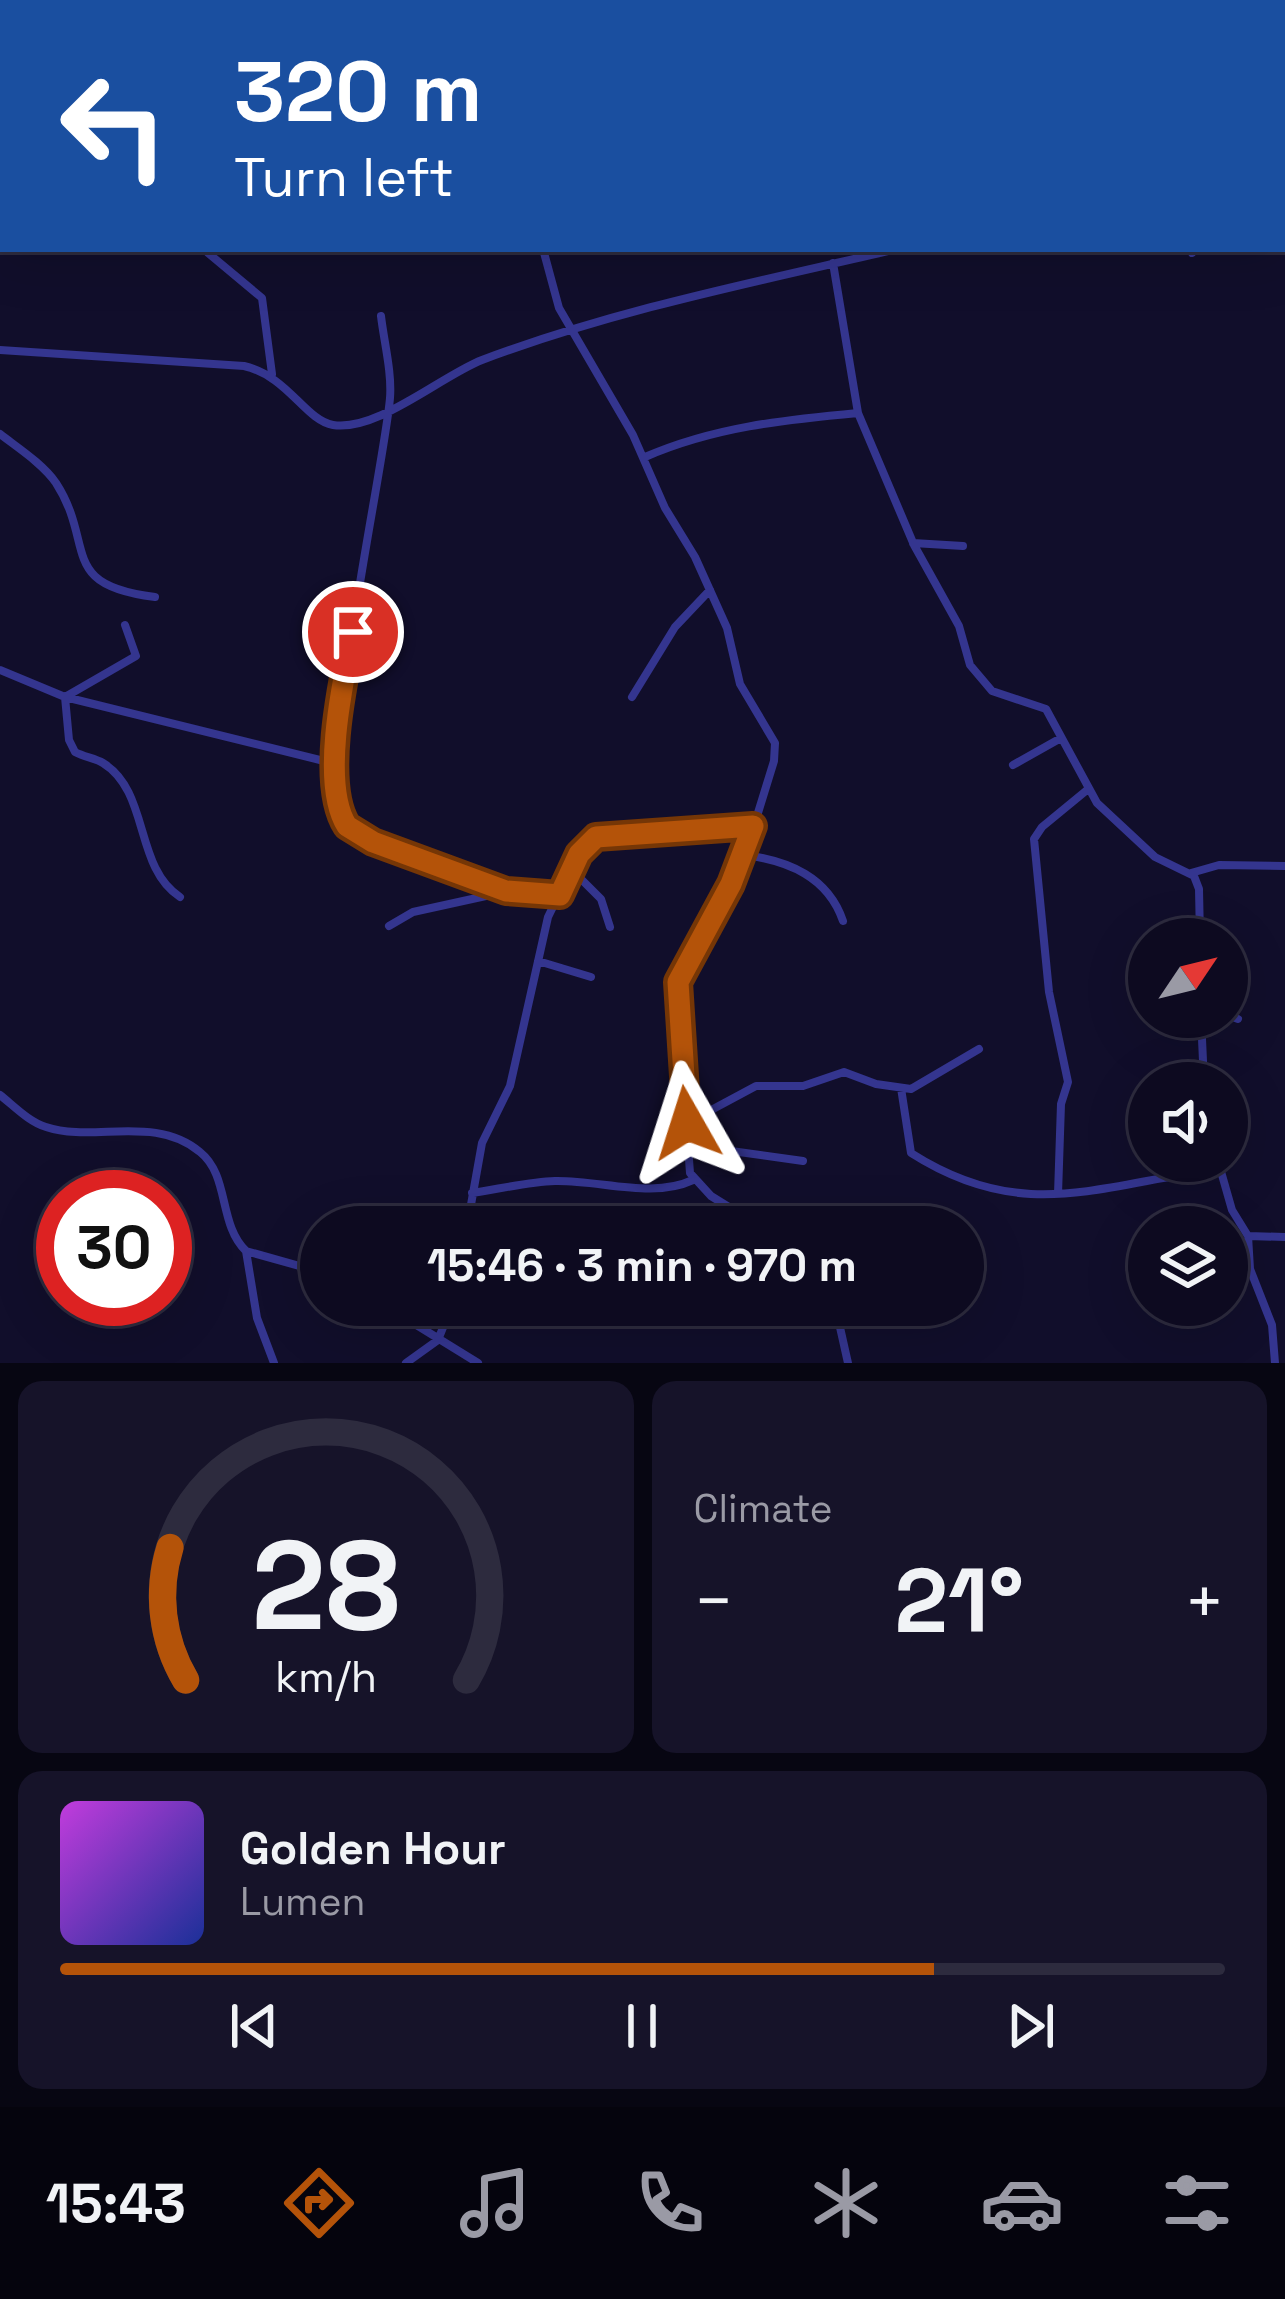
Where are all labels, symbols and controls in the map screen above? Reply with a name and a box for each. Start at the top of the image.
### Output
text: 320 m [234,38,482,146]
icon: left [36,48,192,204]
text: Turn left [234,143,454,212]
pin [302,581,404,683]
icon: arrive [320,599,386,665]
north arrow [1128,918,1248,1038]
map controls [1128,918,1248,1326]
position arrow [624,1060,750,1186]
button: sound [1128,1062,1248,1182]
speed limit sign: 30 [36,1170,192,1326]
button: layers [1128,1206,1248,1326]
text: 15:46 · 3 min · 970 m [427,1237,857,1294]
text: Climate [694,1484,833,1533]
text: 28 [251,1506,400,1665]
text: 21° [894,1543,1024,1658]
text: − [694,1559,734,1643]
text: + [1184,1559,1225,1643]
text: km/h [275,1650,377,1705]
text: Golden Hour [240,1820,506,1877]
text: Lumen [240,1877,366,1926]
icon: previous [221,1993,287,2059]
icon: pause [609,1993,675,2059]
icon: next [998,1993,1064,2059]
icon: directions [277,2161,361,2245]
icon: music [453,2161,537,2245]
icon: phone [628,2161,712,2245]
icon: climate [804,2161,888,2245]
icon: car [980,2161,1064,2245]
icon: filters [1155,2161,1239,2245]
text: 15:43 [46,2169,186,2238]

